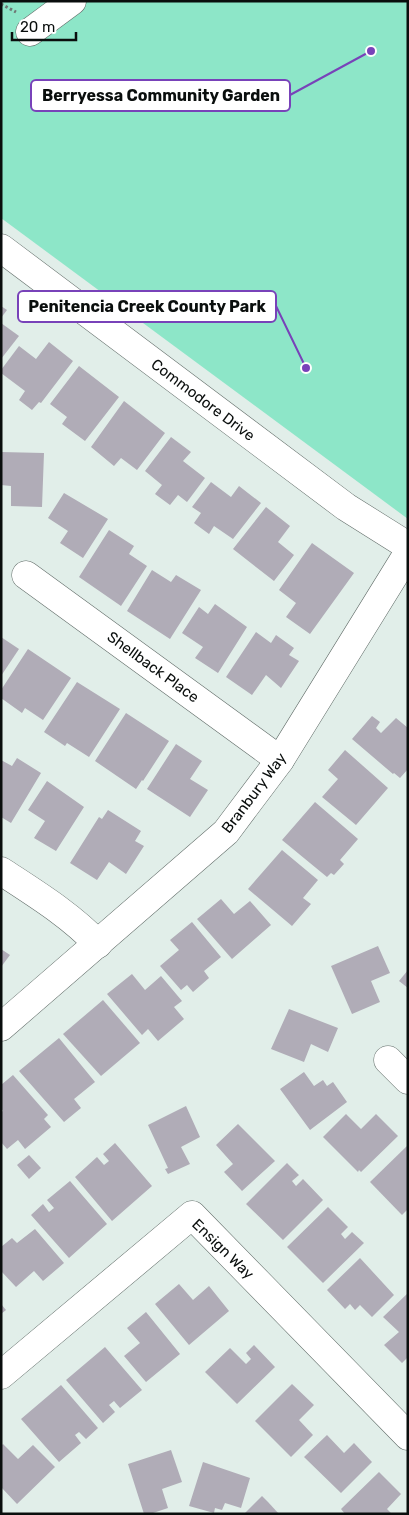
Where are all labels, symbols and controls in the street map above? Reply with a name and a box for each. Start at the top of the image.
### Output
scale bar [12,10,76,42]
text: 20 m [20,18,55,36]
callout: Berryessa Community Garden [31,80,290,111]
text: Berryessa Community Garden [42,86,280,105]
callout: Penitencia Creek County Park [18,291,276,322]
text: Penitencia Creek County Park [28,297,266,316]
street label: Commodore Drive [148,355,258,445]
street label: Shellback Place [104,628,202,706]
street label: Branbury Way [218,749,290,837]
street label: Ensign Way [188,1215,258,1283]

